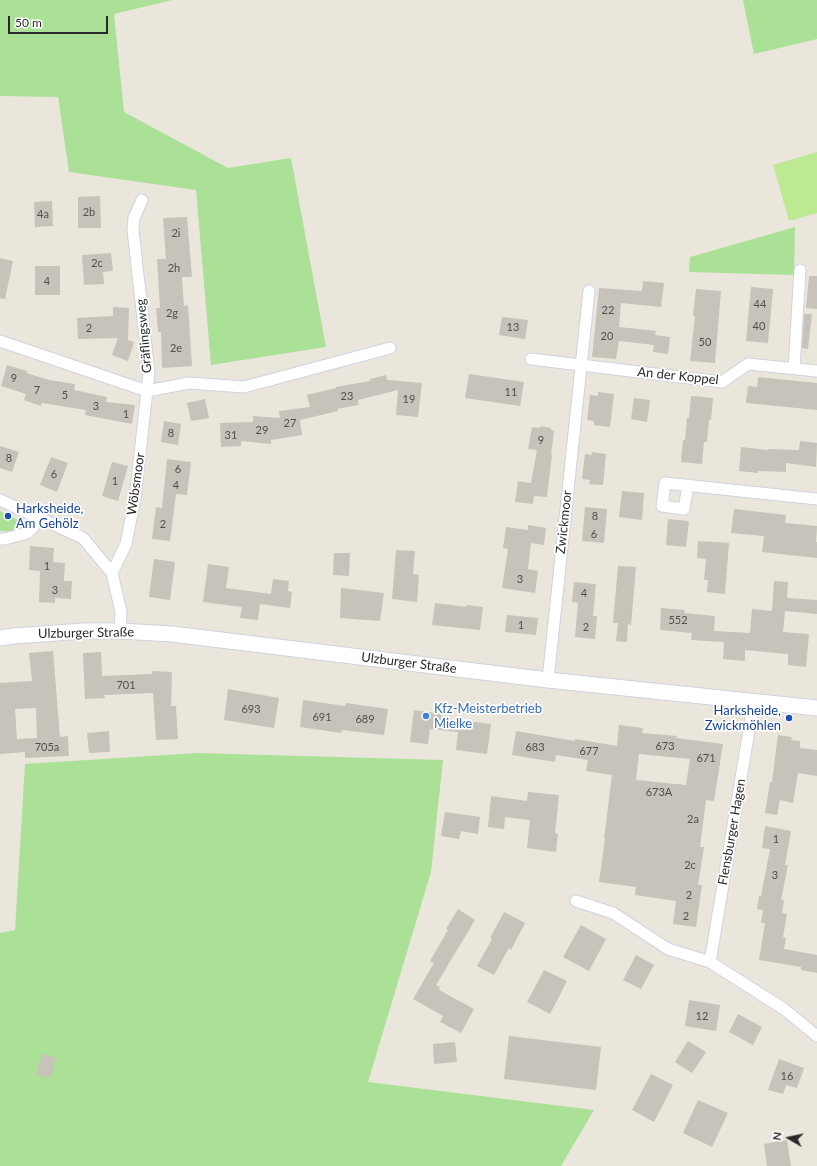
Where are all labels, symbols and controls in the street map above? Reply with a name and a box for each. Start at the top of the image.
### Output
scale bar [10,8,110,34]
text: 50 m [15,15,42,30]
house number: 2b [83,205,95,219]
house number: 4a [37,207,49,221]
house number: 2i [171,226,181,240]
house number: 2c [91,256,103,270]
house number: 2h [168,261,180,275]
house number: 4 [44,274,50,288]
house number: 44 [754,297,766,311]
street label: Gräflingsweg [133,298,155,374]
house number: 22 [602,303,614,317]
house number: 2g [166,306,178,320]
house number: 40 [753,319,765,333]
house number: 13 [507,320,519,334]
house number: 2 [86,321,92,335]
house number: 20 [601,329,613,343]
house number: 50 [699,335,711,349]
house number: 2e [170,341,182,355]
street label: An der Koppel [637,364,719,388]
house number: 9 [11,371,17,385]
house number: 7 [34,383,40,397]
house number: 11 [505,385,517,399]
house number: 5 [62,388,68,402]
house number: 23 [341,389,353,403]
house number: 19 [403,392,415,406]
house number: 3 [93,399,99,413]
house number: 1 [123,407,129,421]
house number: 27 [284,416,296,430]
house number: 29 [256,423,268,437]
house number: 8 [168,426,174,440]
house number: 31 [225,428,237,442]
house number: 9 [538,433,544,447]
house number: 8 [6,451,12,465]
street label: Wöbsmoor [124,452,148,516]
house number: 6 [175,462,181,476]
house number: 6 [51,467,57,481]
house number: 1 [112,474,118,488]
house number: 4 [173,478,179,492]
street label: Zwickmoor [553,489,575,555]
place label: Harksheide, Am Gehölz [16,501,83,532]
house number: 8 [592,509,598,523]
marker: Harksheide, Am Gehölz [3,511,13,521]
house number: 2 [160,517,166,531]
house number: 6 [591,527,597,541]
house number: 1 [44,559,50,573]
house number: 3 [517,572,523,586]
house number: 3 [52,583,58,597]
house number: 4 [581,586,587,600]
house number: 552 [668,613,688,627]
house number: 1 [518,618,524,632]
house number: 2 [583,620,589,634]
street label: Ulzburger Straße [38,624,134,642]
street label: Ulzburger Straße [360,649,458,677]
house number: 701 [116,678,136,692]
place label: Kfz-Meisterbetrieb Mielke [434,701,542,732]
house number: 693 [241,702,261,716]
place label: Harksheide, Zwickmöhlen [705,703,781,734]
house number: 691 [312,710,332,724]
marker: Kfz-Meisterbetrieb Mielke [421,711,431,721]
house number: 689 [355,712,375,726]
marker: Harksheide, Zwickmöhlen [784,713,794,723]
house number: 673 [655,739,675,753]
house number: 705a [35,740,59,754]
house number: 683 [525,740,545,754]
house number: 677 [579,744,599,758]
house number: 671 [696,751,716,765]
street label: Flensburger Hagen [715,778,749,886]
house number: 673A [646,785,672,799]
house number: 2a [687,812,699,826]
house number: 1 [773,832,779,846]
house number: 2c [684,858,696,872]
house number: 3 [772,868,778,882]
house number: 2 [686,888,692,902]
house number: 2 [683,909,689,923]
house number: 12 [696,1009,708,1023]
house number: 16 [781,1069,793,1083]
north arrow [769,1118,809,1158]
text: N [770,1131,784,1141]

